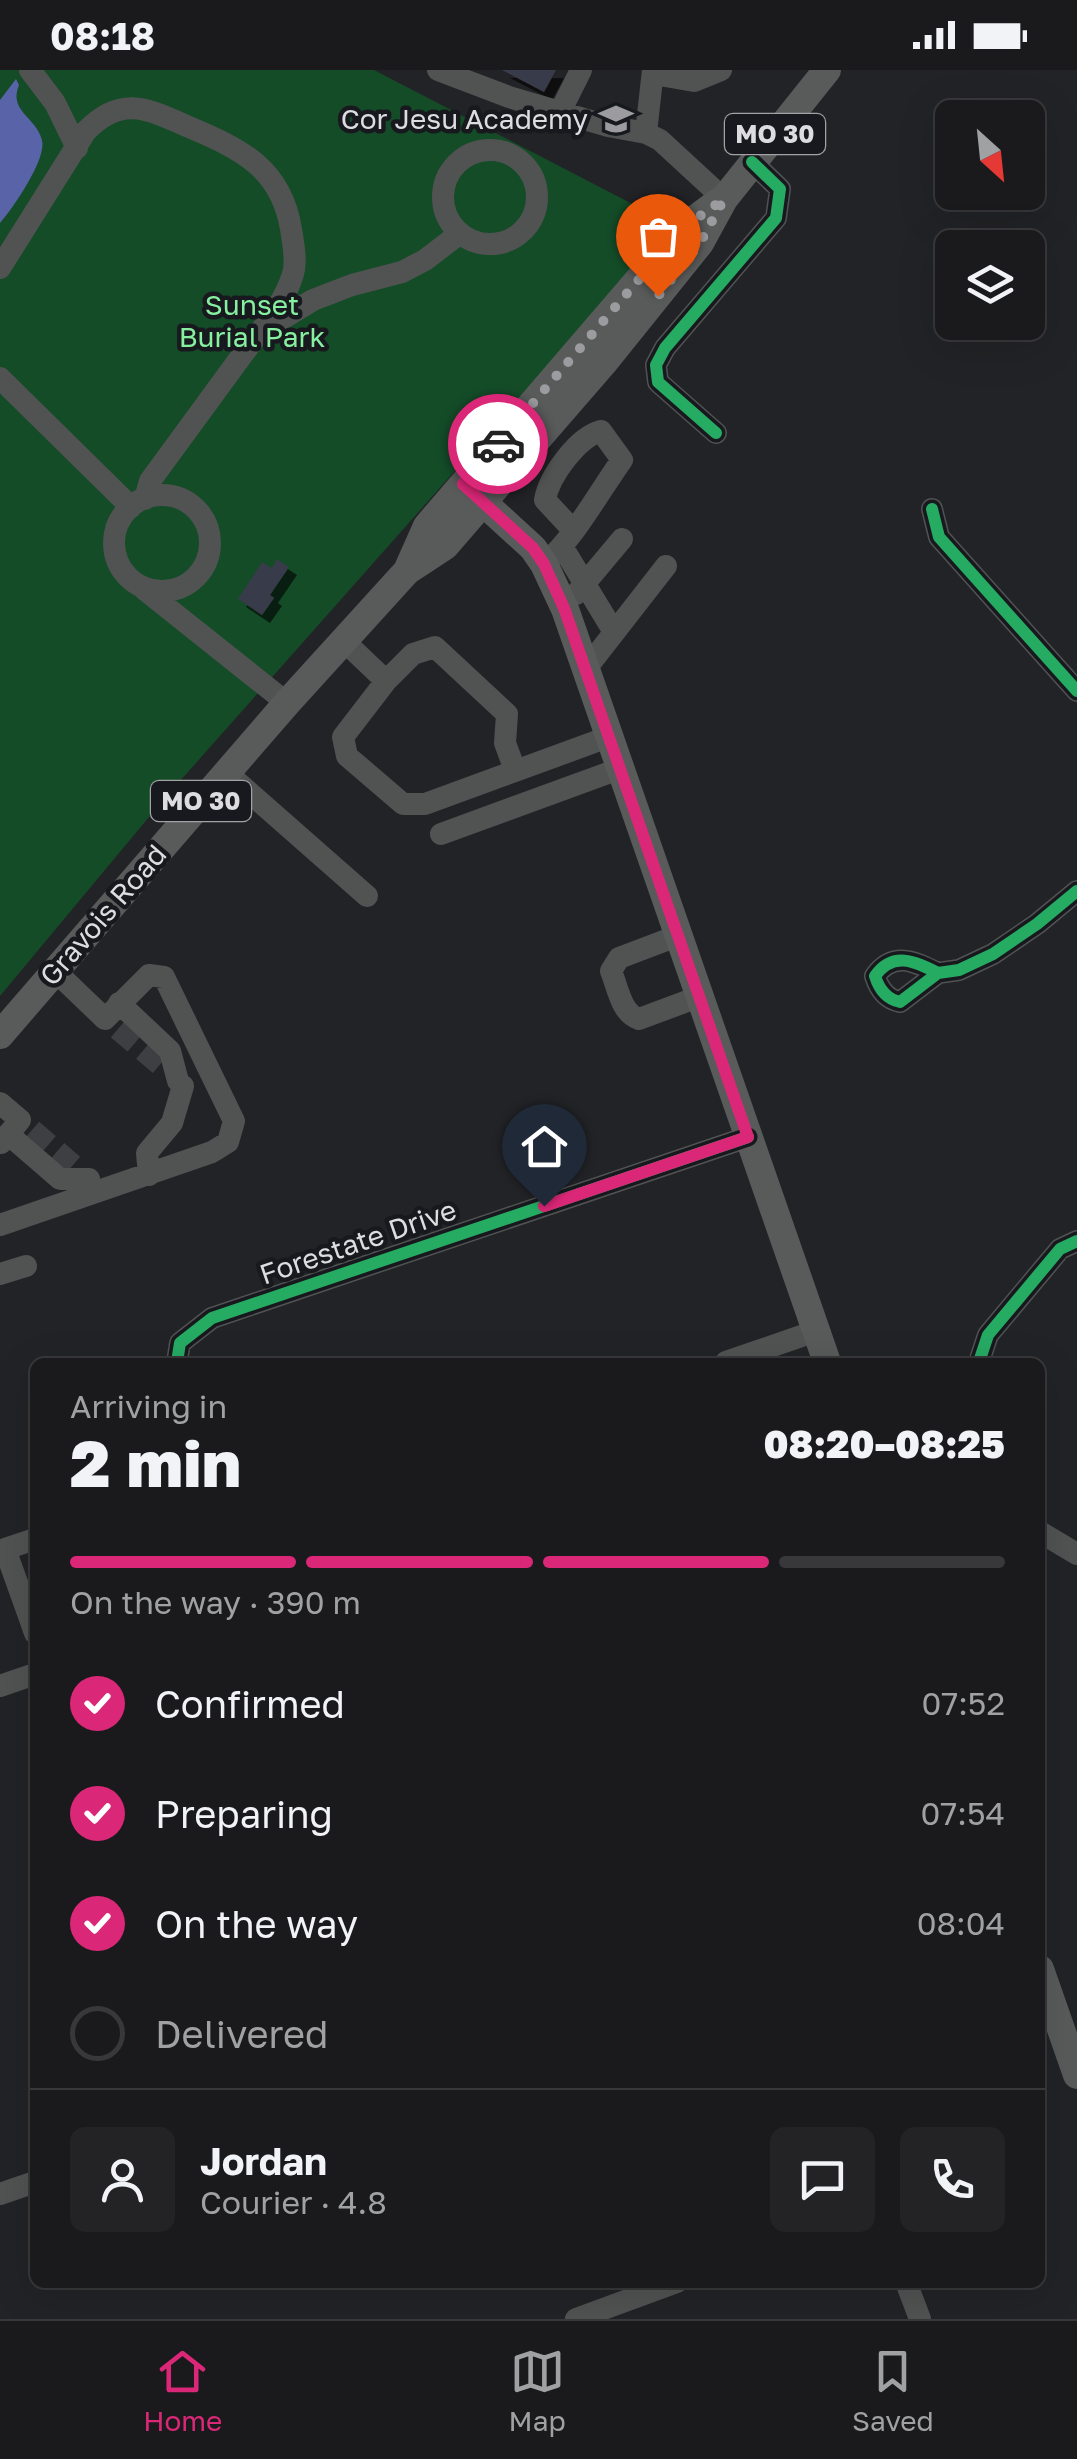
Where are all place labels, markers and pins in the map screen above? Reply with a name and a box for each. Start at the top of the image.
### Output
school or university icon: Cor Jesu Academy [597,100,635,138]
place label: Cor Jesu Academy [341,102,588,135]
pin [616,194,701,297]
pin [502,1104,587,1207]

